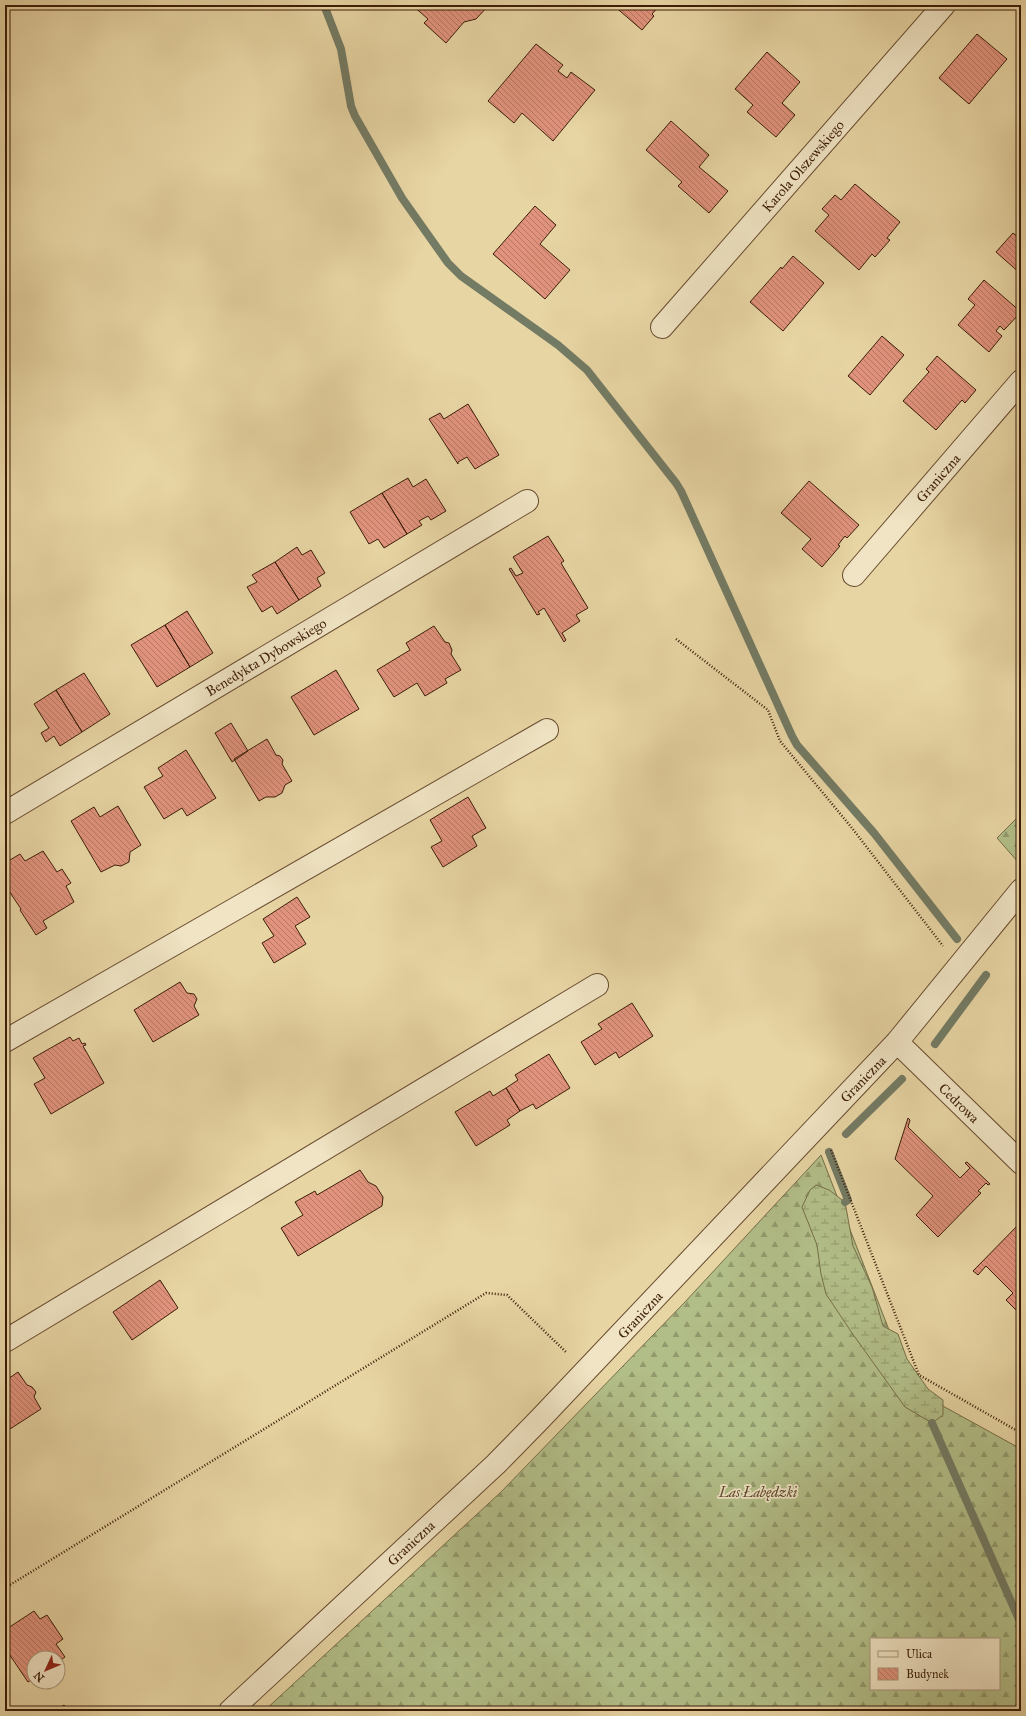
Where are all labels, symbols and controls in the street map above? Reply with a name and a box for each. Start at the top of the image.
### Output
street label: Karola Olszewskiego [759,117,848,216]
street label: Graniczna [913,451,964,506]
street label: Benedykta Dybowskiego [203,615,330,700]
street label: Graniczna [837,1052,890,1106]
street label: Cedrowa [935,1080,983,1127]
street label: Graniczna [614,1288,667,1343]
park label: Las Łabędzki [718,1484,797,1501]
street label: Graniczna [384,1517,439,1570]
legend [870,1638,1000,1690]
text: Ulica [906,1647,933,1661]
north arrow [26,1650,66,1690]
text: Budynek [906,1667,949,1681]
text: N [31,1668,47,1684]

